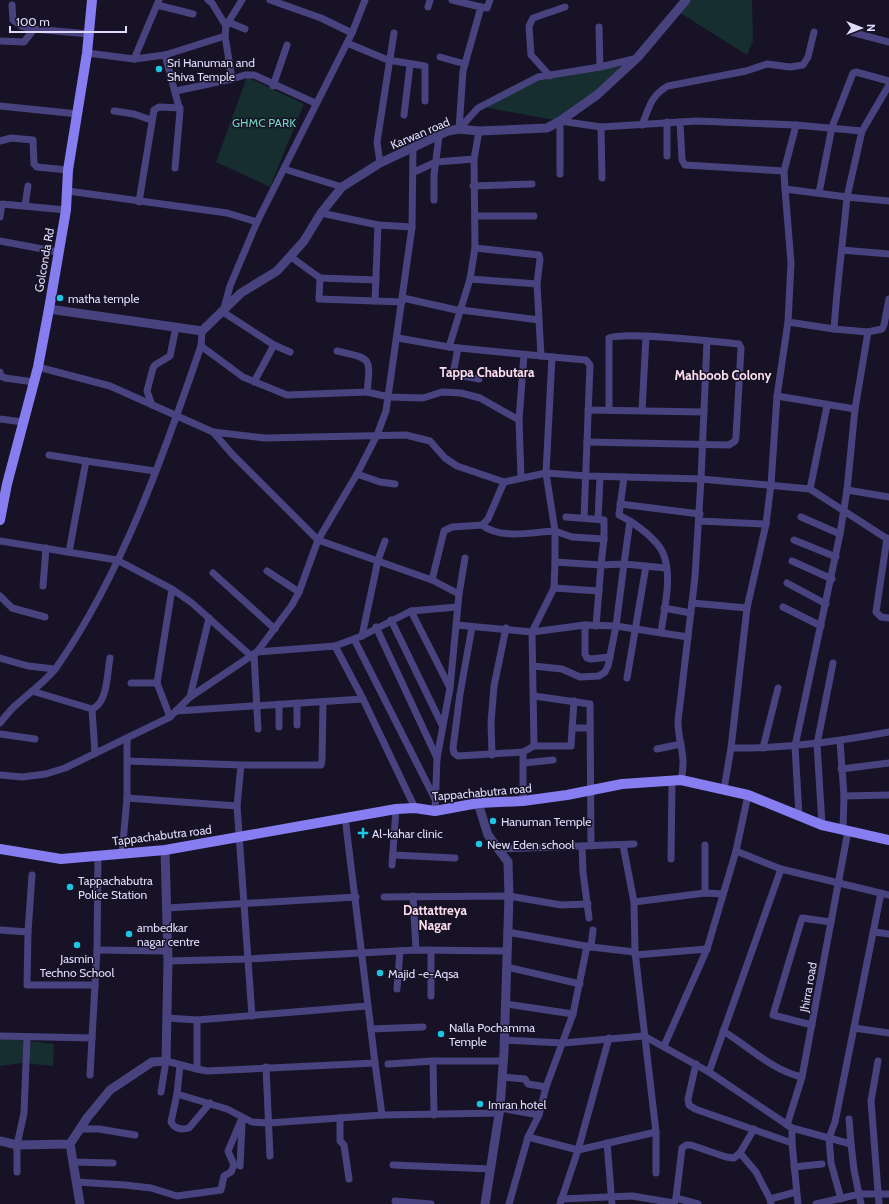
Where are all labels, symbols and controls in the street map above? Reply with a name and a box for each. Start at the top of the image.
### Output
scale bar [10,8,126,34]
north arrow [841,8,881,48]
text: 100 m [16,14,50,29]
text: N [864,24,878,32]
place label: Sri Hanuman and Shiva Temple [167,55,255,84]
marker: Sri Hanuman and Shiva Temple [154,64,164,74]
street label: Karwan road [388,114,452,152]
park label: GHMC PARK [232,115,296,130]
street label: Golconda Rd [31,227,57,293]
place label: matha temple [68,291,139,306]
marker: matha temple [55,293,65,303]
district label: Tappa Chabutara [439,364,535,380]
district label: Mahboob Colony [675,367,771,383]
street label: Tappachabutra road [431,780,533,804]
place label: Hanuman Temple [501,814,592,829]
marker: Hanuman Temple [488,816,498,826]
street label: Tappachabutra road [111,821,213,849]
place label: Al-kahar clinic [372,826,443,841]
marker: Al-kahar clinic [357,827,369,839]
place label: New Eden school [487,837,575,852]
marker: New Eden school [474,839,484,849]
place label: Tappachabutra Police Station [78,873,153,902]
marker: Tappachabutra Police Station [65,882,75,892]
district label: Dattattreya Nagar [403,902,468,933]
place label: ambedkar nagar centre [137,920,200,949]
marker: ambedkar nagar centre [124,929,134,939]
marker: Jasmin Techno School [72,940,82,950]
place label: Jasmin Techno School [40,951,114,980]
street label: Jhirra road [796,961,820,1014]
place label: Majid -e-Aqsa [388,966,459,981]
marker: Majid -e-Aqsa [375,968,385,978]
place label: Nalla Pochamma Temple [449,1020,535,1049]
marker: Nalla Pochamma Temple [436,1029,446,1039]
place label: Imran hotel [488,1097,547,1112]
marker: Imran hotel [475,1099,485,1109]

